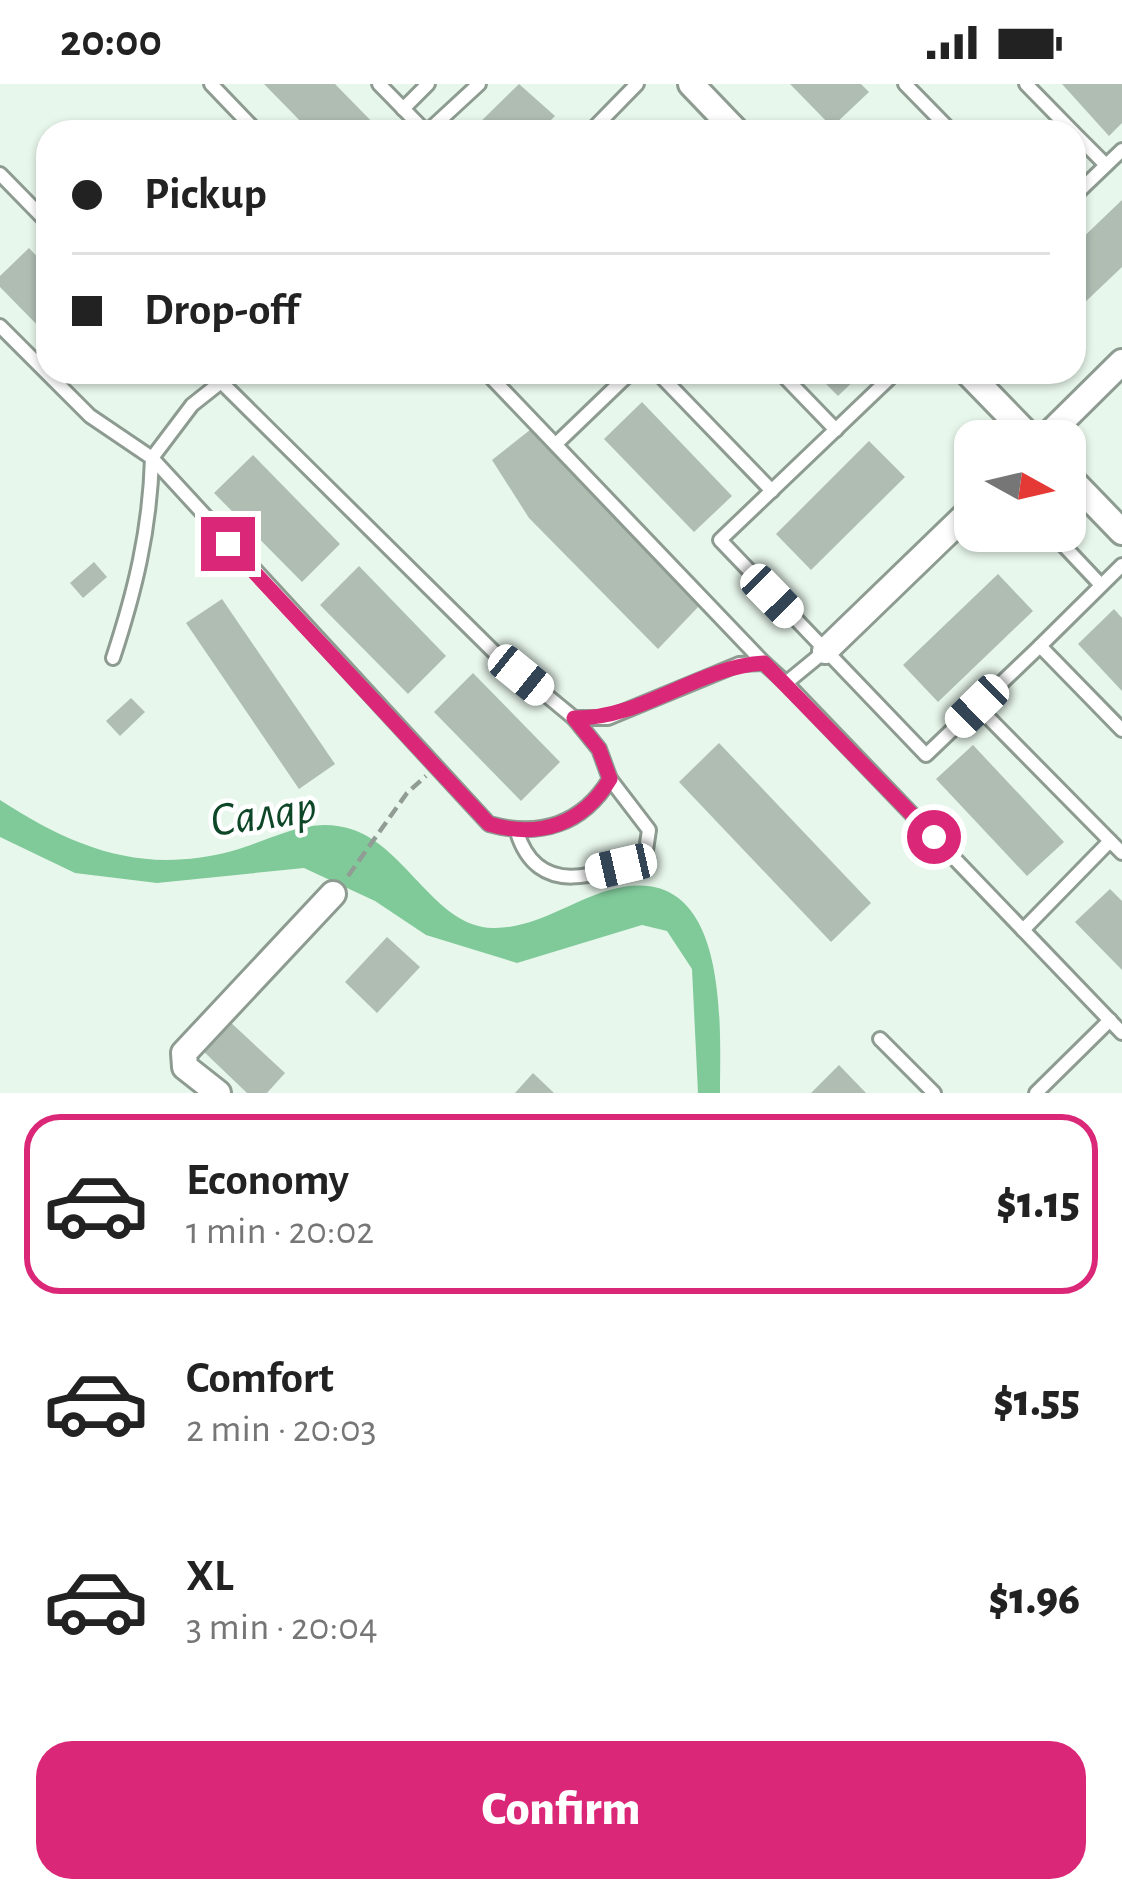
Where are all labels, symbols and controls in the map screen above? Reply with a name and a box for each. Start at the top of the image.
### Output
text: 20:00 [60,19,162,64]
text: Pickup [144,172,267,217]
text: Drop-off [144,288,299,333]
north arrow [954,420,1086,552]
map controls [954,420,1086,552]
route end [201,517,255,571]
car [734,558,810,634]
car [482,638,560,712]
car [939,668,1015,744]
water label: Салар [207,784,319,846]
route start [907,810,961,864]
car [582,840,660,892]
icon: car [42,1150,150,1258]
text: Economy [186,1158,349,1203]
text: $1.15 [996,1181,1080,1226]
text: 1 min · 20:02 [186,1212,374,1251]
icon: car [42,1348,150,1456]
text: Comfort [186,1356,334,1401]
text: $1.55 [993,1379,1080,1424]
text: 2 min · 20:03 [186,1410,377,1449]
icon: car [42,1546,150,1654]
text: XL [186,1554,234,1599]
text: $1.96 [989,1577,1080,1622]
text: 3 min · 20:04 [186,1608,378,1647]
button: Confirm [36,1741,1086,1879]

